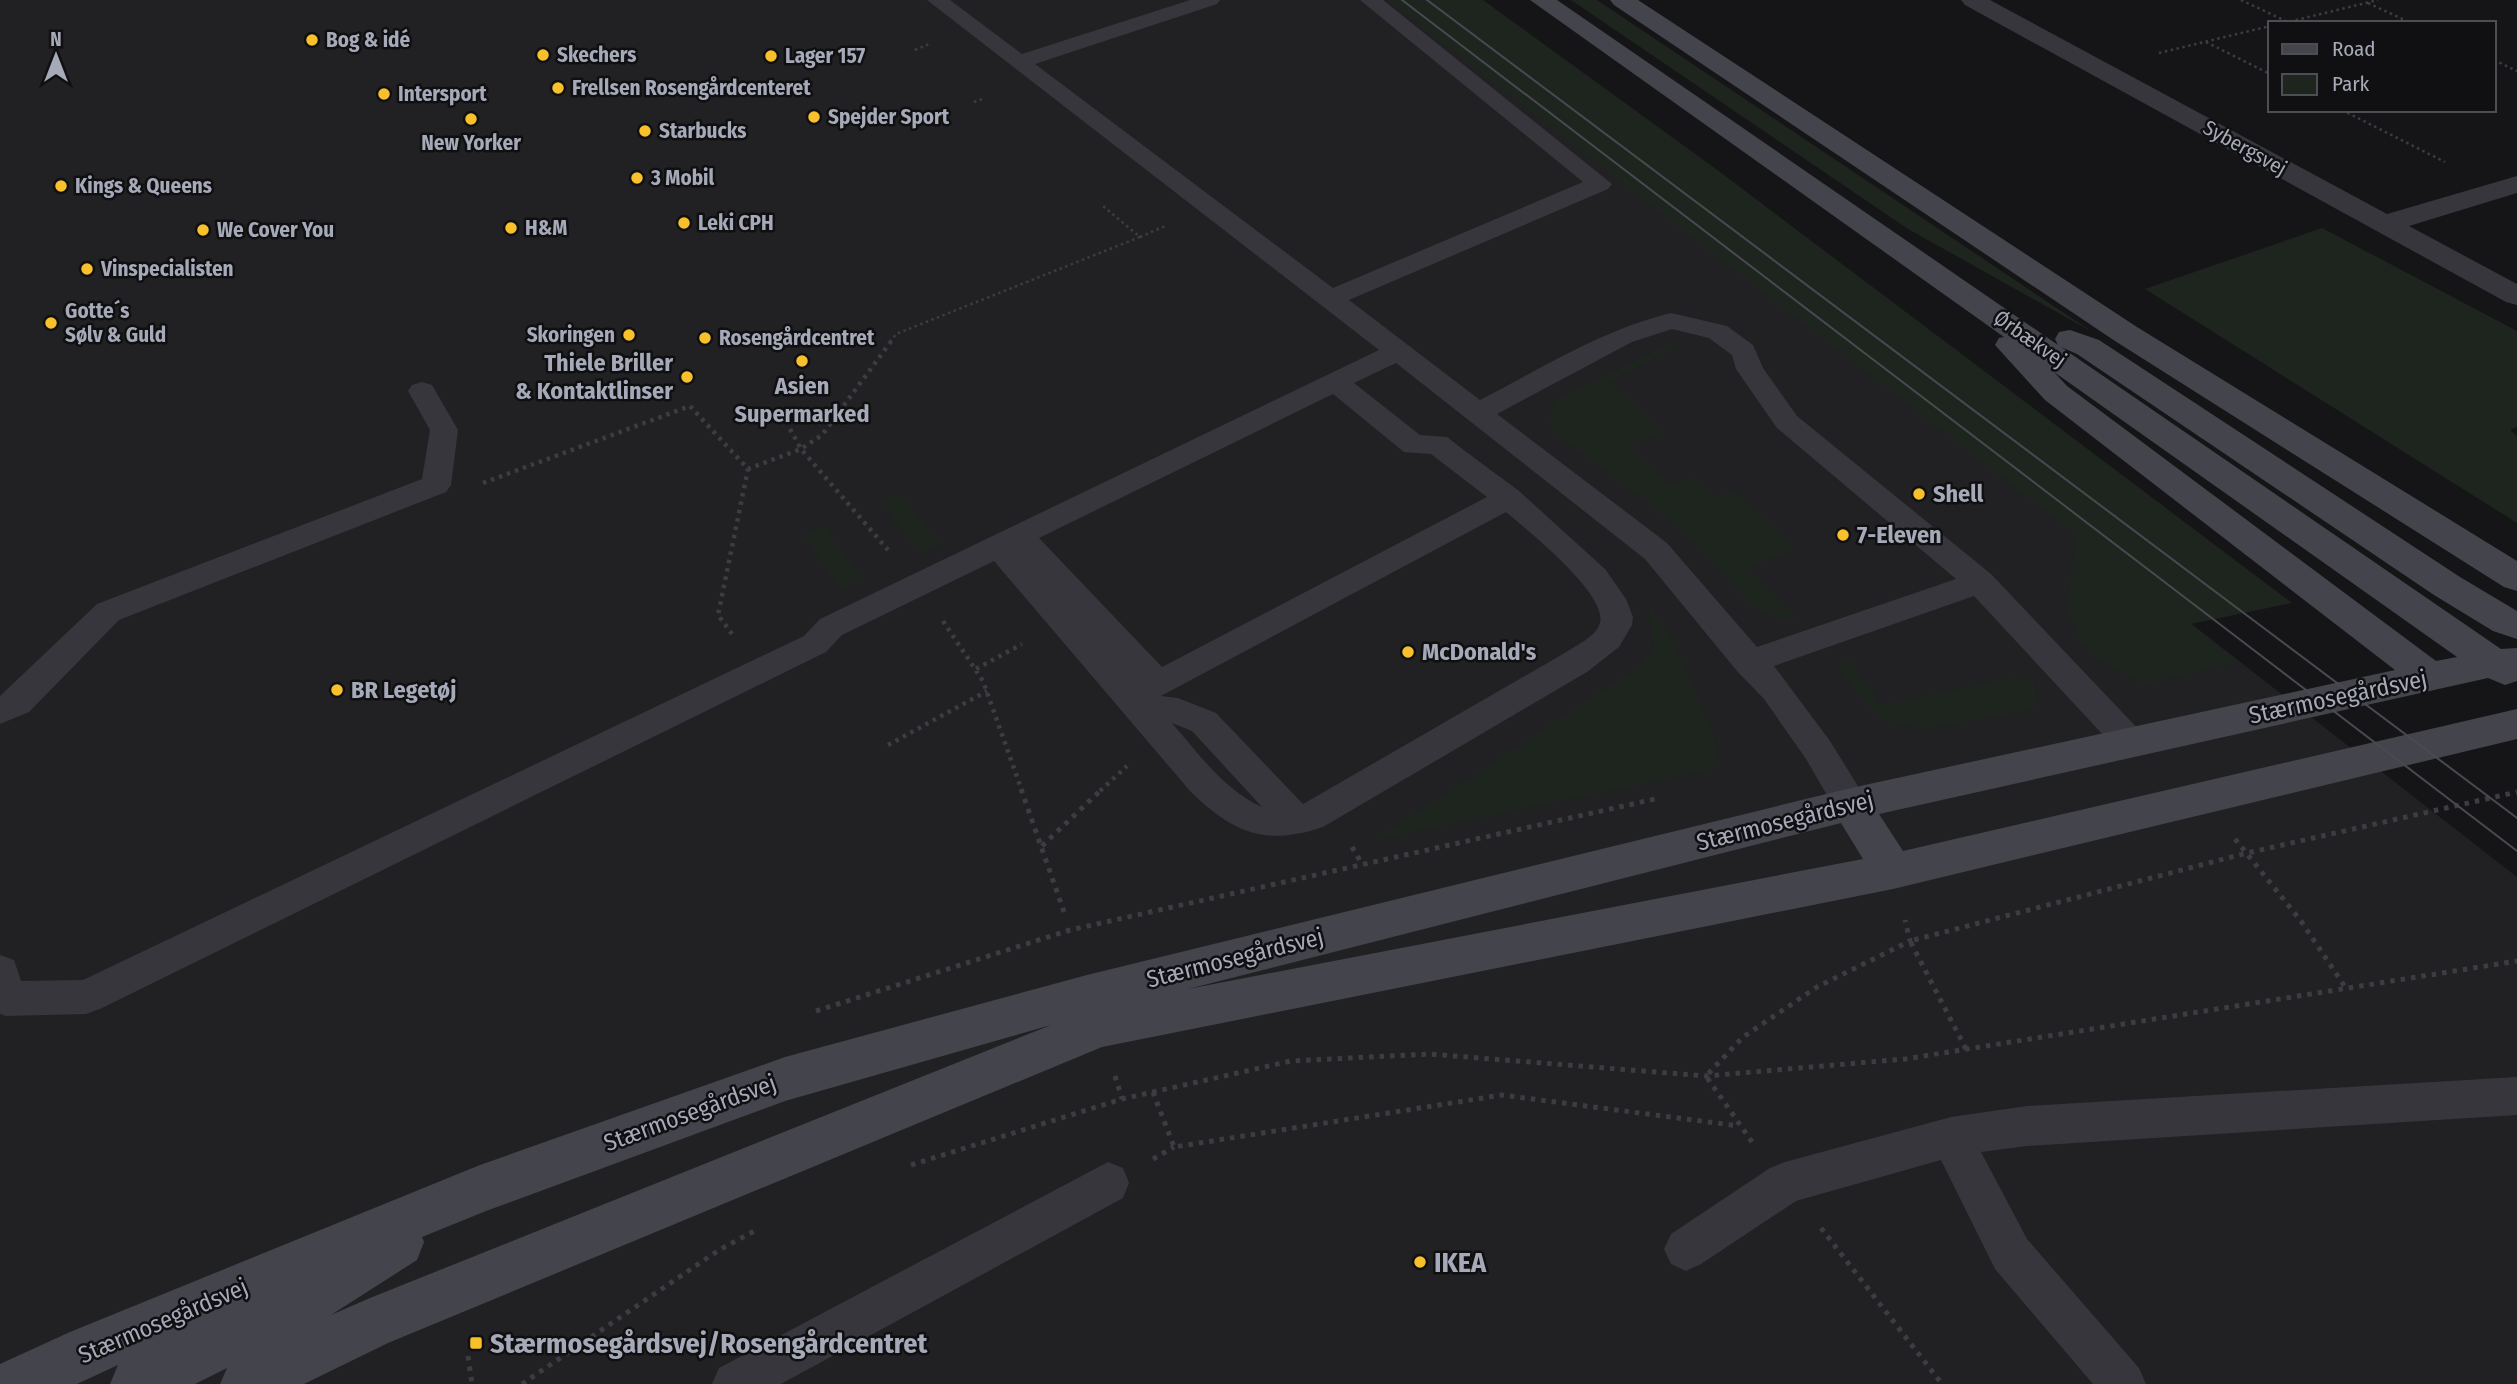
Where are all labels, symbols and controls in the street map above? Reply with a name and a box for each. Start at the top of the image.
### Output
north arrow [21,21,91,91]
legend [2268,21,2496,112]
place label: Bog & idé [326,27,411,53]
text: N [50,28,62,51]
marker: Bog & idé [304,32,320,48]
text: Road [2332,36,2376,62]
place label: Skechers [557,42,636,68]
place label: Lager 157 [785,43,865,69]
marker: Skechers [535,47,551,63]
marker: Lager 157 [763,48,779,64]
text: Park [2332,71,2370,97]
place label: Frellsen Rosengårdcenteret [572,75,811,101]
marker: Frellsen Rosengårdcenteret [550,80,566,96]
place label: Intersport [398,81,487,107]
marker: Intersport [376,86,392,102]
place label: Spejder Sport [828,104,950,130]
marker: Spejder Sport [806,109,822,125]
marker: New Yorker [463,111,479,127]
street label: Sybergsvej [2199,114,2291,182]
place label: Starbucks [659,118,746,144]
marker: Starbucks [637,123,653,139]
place label: New Yorker [421,130,521,156]
place label: 3 Mobil [650,165,714,191]
marker: 3 Mobil [629,170,645,186]
place label: Kings & Queens [75,173,212,199]
marker: Kings & Queens [53,178,69,194]
place label: Leki CPH [698,210,774,236]
place label: H&M [525,215,567,241]
marker: Leki CPH [676,215,692,231]
place label: We Cover You [217,217,334,243]
marker: H&M [503,220,519,236]
marker: We Cover You [195,222,211,238]
place label: Vinspecialisten [100,256,234,282]
marker: Vinspecialisten [79,261,95,277]
place label: Gotte´s Sølv & Guld [65,298,166,348]
street label: Ørbækvej [1989,305,2071,373]
marker: Gotte´s Sølv & Guld [43,315,59,331]
place label: Skoringen [527,322,615,348]
place label: Rosengårdcentret [719,325,875,351]
marker: Skoringen [621,327,637,343]
marker: Rosengårdcentret [697,330,713,346]
place label: Thiele Briller & Kontaktlinser [515,349,673,405]
marker: Asien Supermarked [794,353,810,369]
marker: Thiele Briller & Kontaktlinser [679,369,695,385]
place label: Asien Supermarked [734,372,870,428]
place label: Shell [1933,480,1984,508]
marker: Shell [1911,486,1927,502]
place label: 7-Eleven [1857,521,1942,549]
marker: 7-Eleven [1835,527,1851,543]
place label: McDonald's [1422,638,1537,666]
marker: McDonald's [1400,644,1416,660]
street label: Stærmosegårdsvej [2246,664,2430,730]
place label: BR Legetøj [351,676,456,704]
marker: BR Legetøj [329,682,345,698]
street label: Stærmosegårdsvej [1694,786,1876,856]
street label: Stærmosegårdsvej [1144,923,1326,993]
street label: Stærmosegårdsvej [600,1069,780,1157]
place label: IKEA [1434,1246,1487,1279]
marker: IKEA [1412,1254,1428,1270]
street label: Stærmosegårdsvej [74,1273,252,1369]
place label: Stærmosegårdsvej/Rosengårdcentret [490,1327,928,1360]
marker: Stærmosegårdsvej/Rosengårdcentret [468,1335,484,1351]

